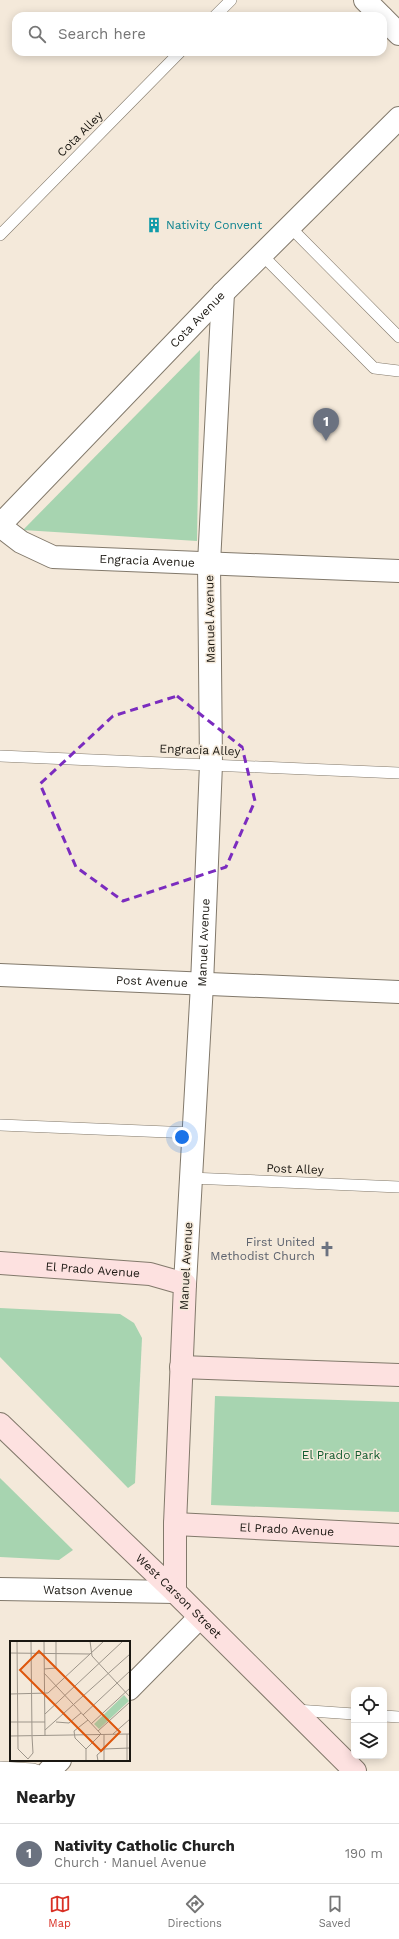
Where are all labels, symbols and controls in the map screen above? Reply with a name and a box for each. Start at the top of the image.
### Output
search box [12,12,387,56]
icon: search [26,23,48,45]
text: Search here [58,25,146,43]
street label: Cota Alley [54,108,106,160]
building icon: Nativity Convent [145,216,163,234]
place label: Nativity Convent [166,218,262,232]
street label: Cota Avenue [167,288,228,351]
pin: 1 [313,408,339,441]
street label: Engracia Avenue [99,552,195,570]
street label: Manuel Avenue [202,575,218,663]
street label: Engracia Alley [159,742,242,758]
street label: Manuel Avenue [195,898,212,987]
street label: Post Avenue [116,973,188,990]
your location [172,1127,192,1147]
street label: Post Alley [266,1161,325,1177]
street label: Manuel Avenue [177,1222,195,1310]
place label: First United Methodist Church [210,1235,315,1263]
church icon: First United Methodist Church [318,1240,336,1258]
street label: El Prado Avenue [45,1259,141,1280]
park label: El Prado Park [302,1448,380,1462]
street label: El Prado Avenue [239,1520,335,1539]
street label: West Carson Street [133,1551,224,1641]
street label: Watson Avenue [43,1583,133,1598]
inset map [10,1641,130,1761]
map controls [351,1687,387,1759]
button: locate [351,1687,387,1723]
button: layers [351,1723,387,1759]
text: Nearby [16,1787,75,1807]
text: Nativity Catholic Church [54,1837,235,1855]
text: 1 [26,1846,32,1861]
text: 190 m [345,1846,383,1861]
text: Church · Manuel Avenue [54,1855,207,1870]
tab: Map [48,1893,71,1930]
tab: Directions [168,1893,222,1930]
tab: Saved [319,1893,351,1930]

